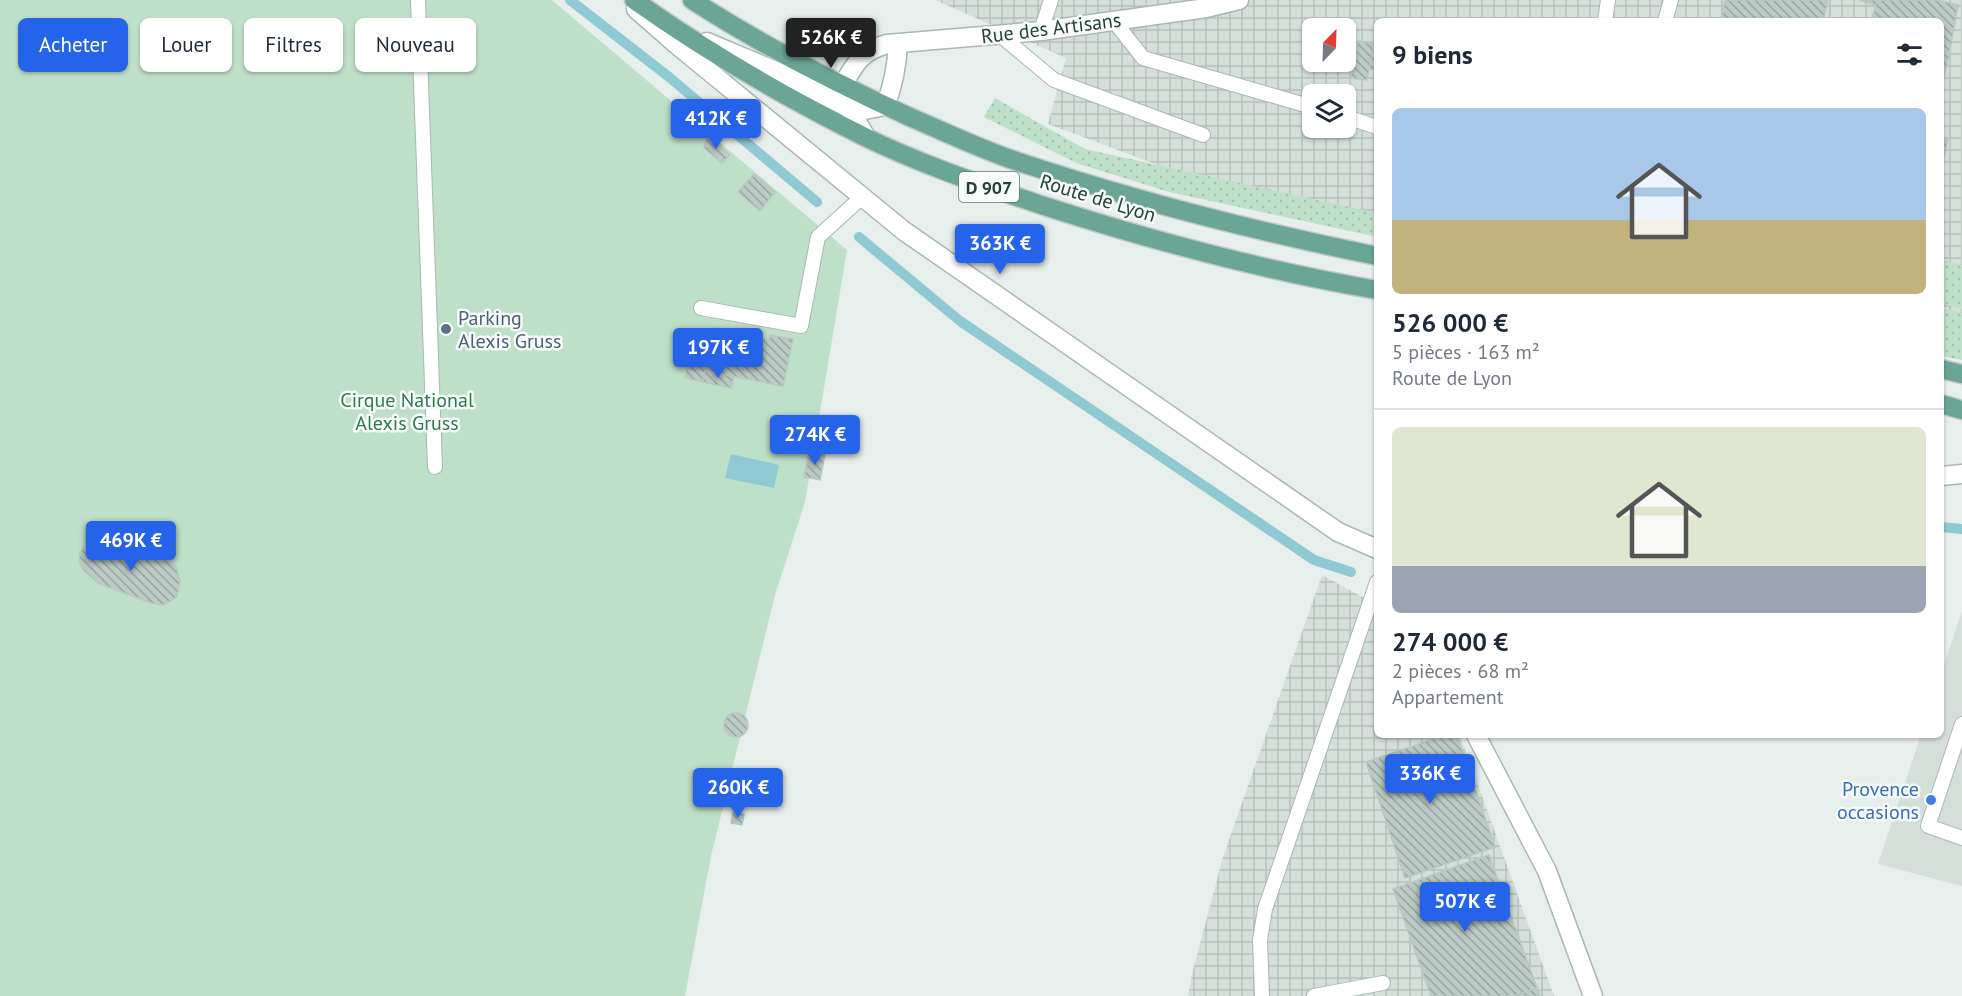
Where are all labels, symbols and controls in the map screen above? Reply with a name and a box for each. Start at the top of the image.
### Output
street label: Rue des Artisans [979,7,1123,49]
chip: Acheter [18,18,128,72]
chip: Louer [140,18,232,72]
chip: Filtres [244,18,343,72]
chip: Nouveau [355,18,476,72]
pin: 526K € [782,18,880,69]
north arrow [1302,18,1356,72]
map controls [1302,18,1356,138]
text: 526K € [800,24,862,50]
text: 9 biens [1392,38,1473,71]
icon: filters [1893,38,1926,71]
button: layers [1302,84,1356,138]
pin: 412K € [667,99,765,150]
text: 412K € [685,105,747,131]
icon: home [1605,147,1713,255]
street label: Route de Lyon [1037,168,1159,228]
road number: D 907 [959,172,1019,202]
pin: 363K € [951,224,1049,275]
text: 363K € [969,230,1031,256]
place label: Parking Alexis Gruss [458,305,561,354]
text: 526 000 € [1392,306,1508,339]
marker: Parking Alexis Gruss [439,322,453,336]
pin: 197K € [669,328,767,379]
text: 197K € [687,334,749,360]
text: 5 pièces · 163 m² [1392,339,1540,365]
text: Route de Lyon [1392,365,1512,391]
park label: Cirque National Alexis Gruss [340,387,474,436]
pin: 274K € [766,415,864,466]
text: 274K € [784,421,846,447]
icon: home [1605,466,1713,574]
pin: 469K € [82,521,180,572]
text: 469K € [100,527,162,553]
text: 274 000 € [1392,625,1508,658]
text: 2 pièces · 68 m² [1392,658,1529,684]
text: Appartement [1392,684,1504,710]
pin: 336K € [1381,754,1479,805]
text: 336K € [1399,760,1461,786]
pin: 260K € [689,768,787,819]
text: 260K € [707,774,769,800]
place label: Provence occasions [1837,776,1919,825]
marker: Provence occasions [1924,793,1938,807]
pin: 507K € [1416,882,1514,933]
text: 507K € [1434,888,1496,914]

